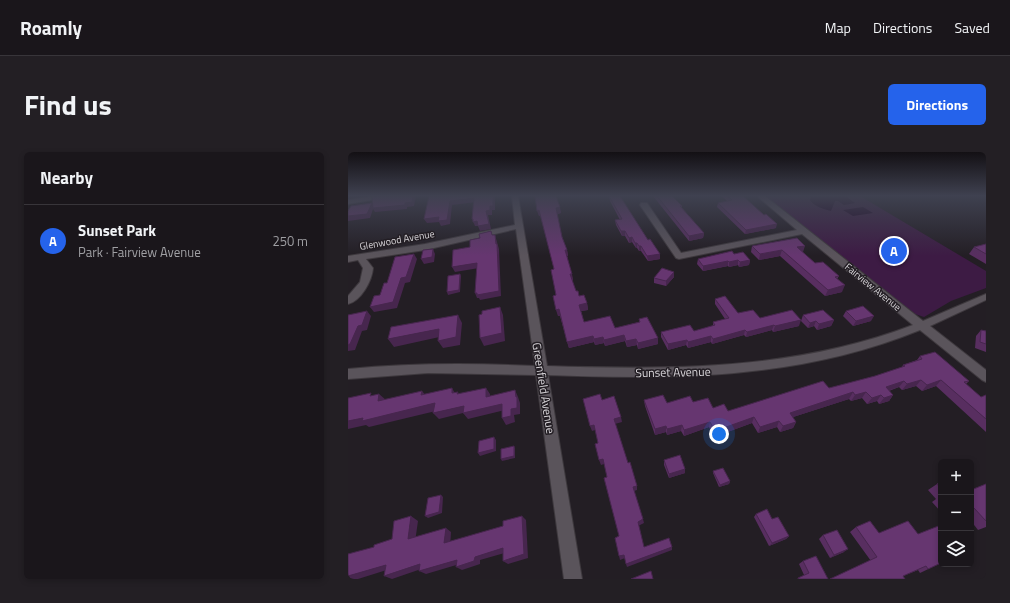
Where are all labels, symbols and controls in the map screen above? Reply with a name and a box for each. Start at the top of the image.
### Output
text: Roamly [20,13,82,42]
text: Map [825,17,851,38]
text: Directions [873,17,932,38]
text: Saved [954,17,990,38]
text: Find us [24,83,112,126]
button: Directions [888,84,986,125]
text: Nearby [40,165,93,191]
text: Sunset Park [78,219,156,242]
street label: Glenwood Avenue [358,226,436,254]
text: A [49,231,57,251]
text: 250 m [272,231,308,251]
pin: A [881,236,907,266]
text: Park · Fairview Avenue [78,242,201,262]
street label: Fairview Avenue [842,260,904,314]
street label: Greenfield Avenue [527,341,561,435]
street label: Sunset Avenue [635,362,711,382]
your location [709,424,729,444]
map controls [938,459,974,567]
button: + [938,459,974,495]
button: − [938,495,974,531]
button: layers [938,531,974,567]

